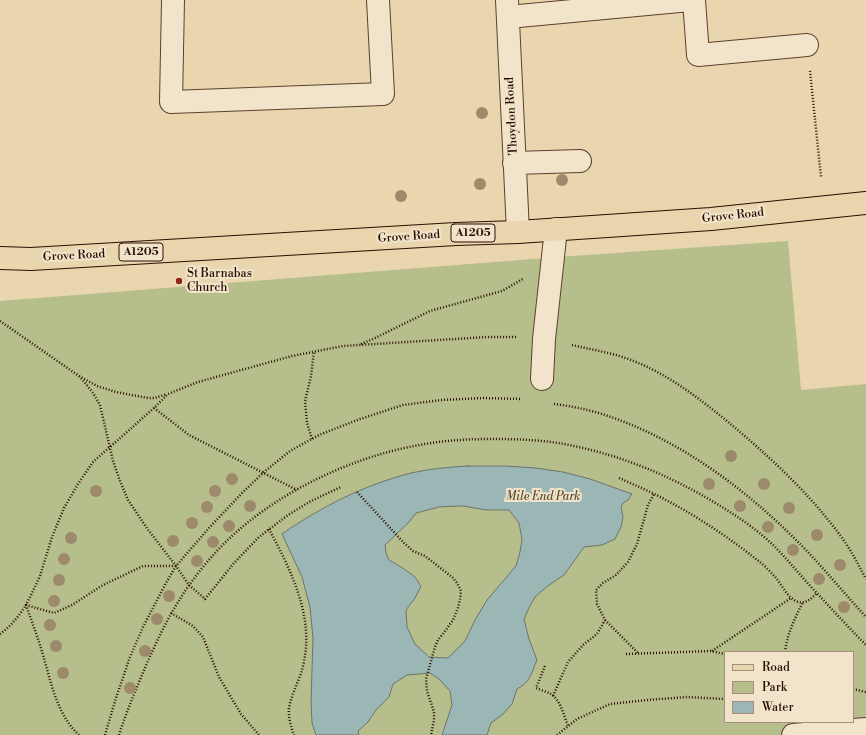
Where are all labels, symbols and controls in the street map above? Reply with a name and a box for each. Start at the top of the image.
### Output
street label: Thoydon Road [503,76,521,156]
street label: Grove Road [701,206,765,226]
road number: A1205 [451,224,495,242]
street label: Grove Road [377,228,441,246]
road number: A1205 [119,243,163,261]
street label: Grove Road [42,247,106,265]
place label: St Barnabas Church [187,267,252,295]
marker: St Barnabas Church [174,276,184,286]
park label: Mile End Park [506,490,580,504]
legend [724,651,854,723]
text: Road [762,660,790,675]
text: Park [762,680,787,695]
text: Water [762,700,794,715]

